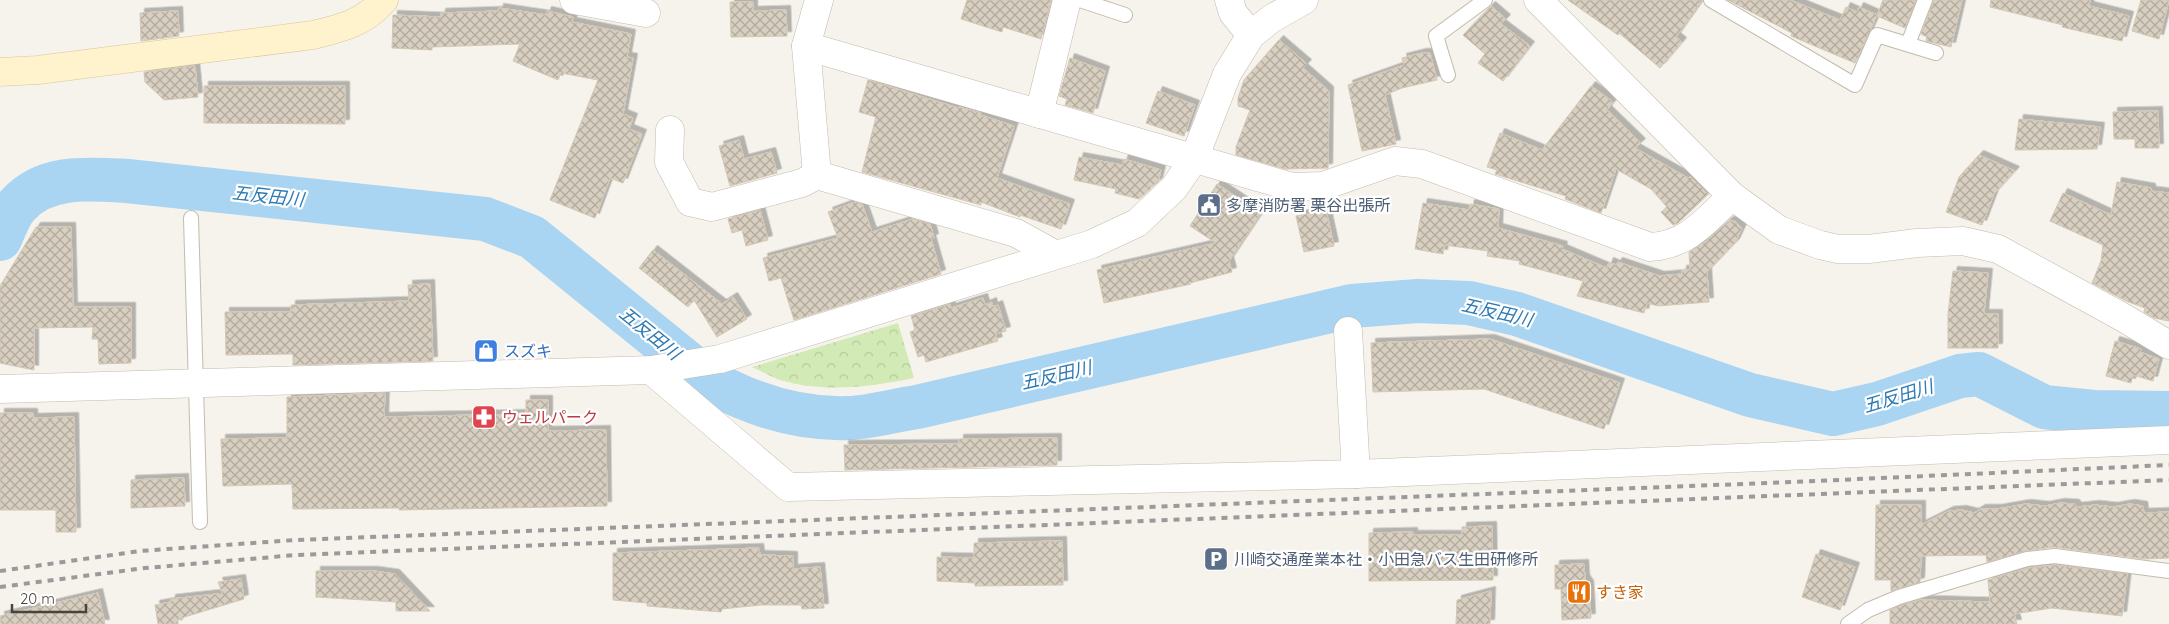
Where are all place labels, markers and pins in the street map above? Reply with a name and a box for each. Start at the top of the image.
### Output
public building icon: 多摩消防署 栗谷出張所 [1196,192,1222,218]
place label: 多摩消防署 栗谷出張所 [1226,195,1390,215]
shop icon: スズキ [473,338,499,364]
place label: スズキ [504,341,552,361]
pharmacy icon: ウェルパーク [471,404,497,430]
place label: ウェルパーク [502,407,598,427]
parking icon: 川崎交通産業本社・小田急バス生田研修所 [1203,546,1229,572]
place label: 川崎交通産業本社・小田急バス生田研修所 [1234,549,1538,569]
restaurant icon: すき家 [1566,579,1592,605]
place label: すき家 [1596,582,1644,602]

